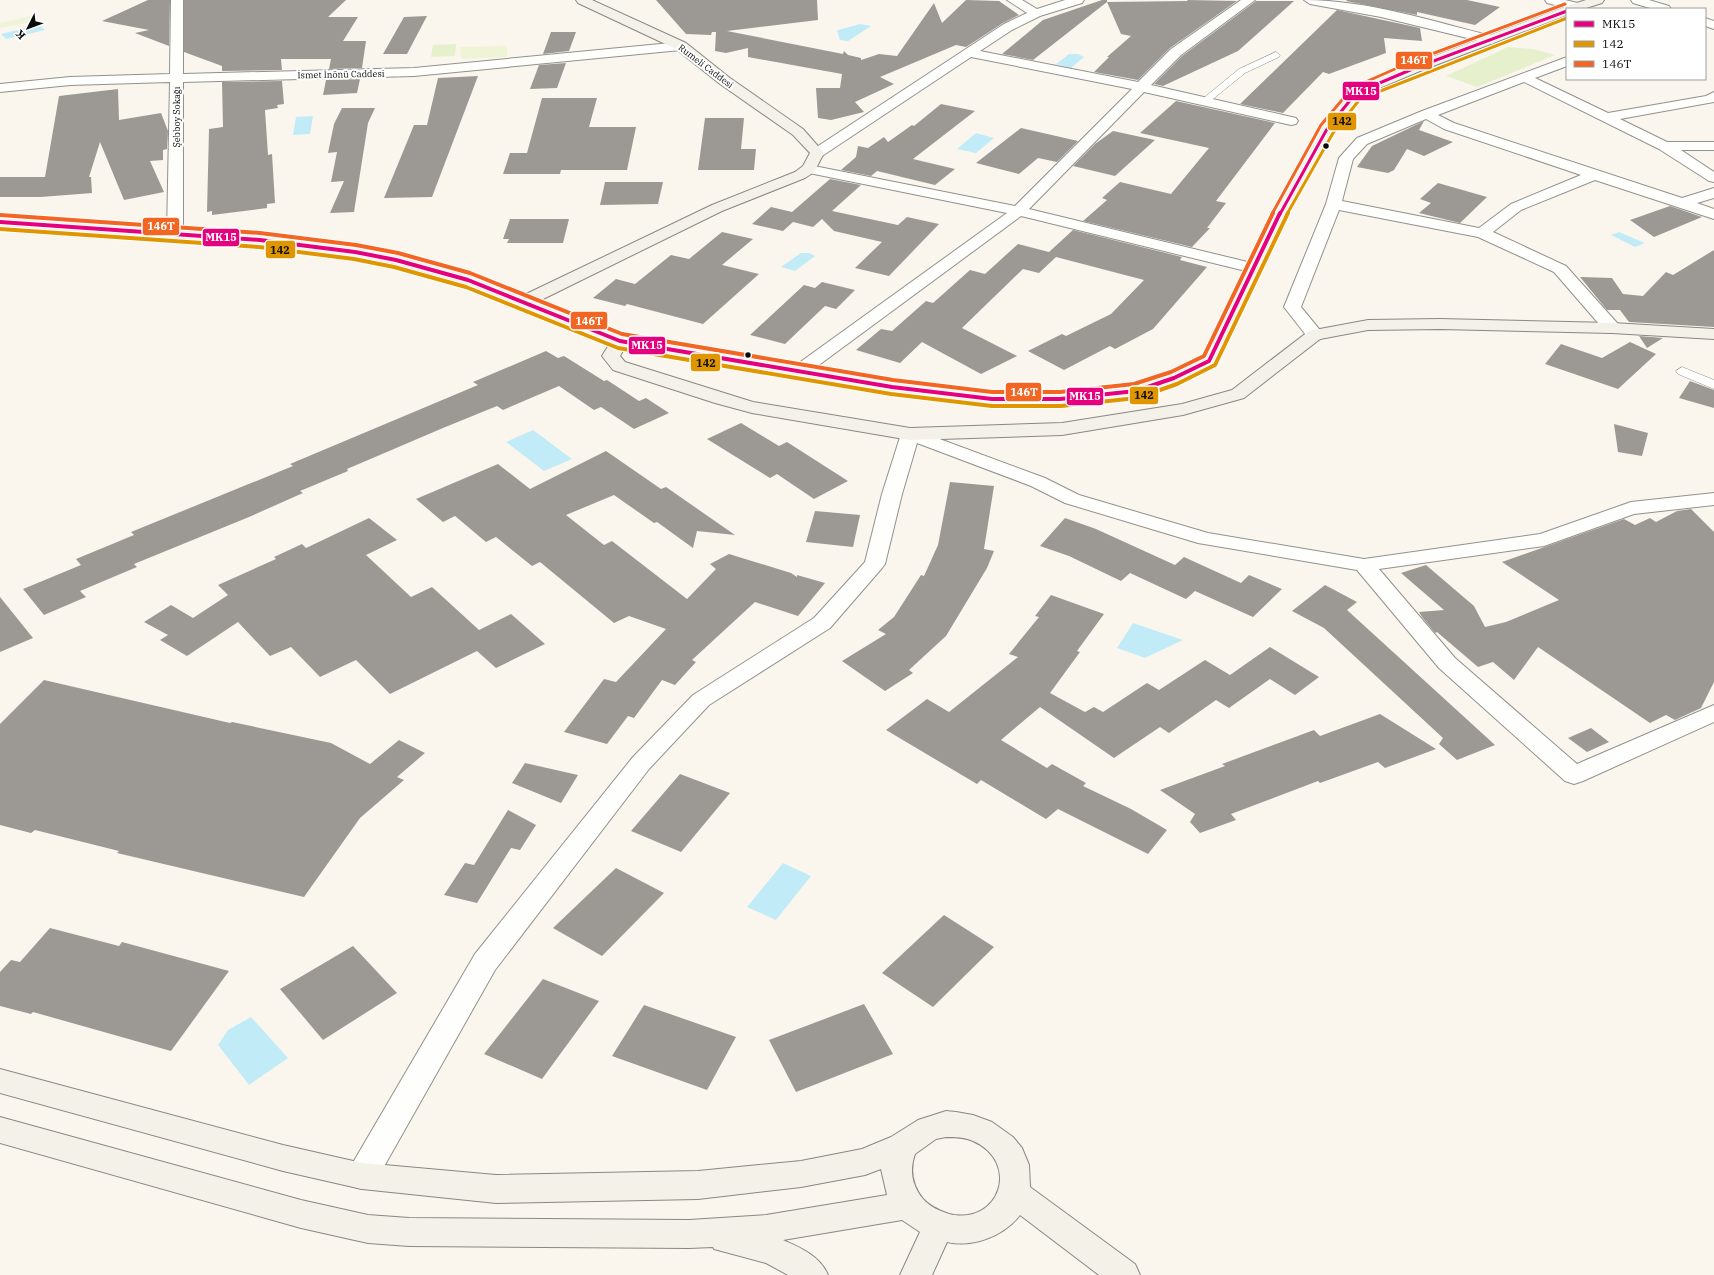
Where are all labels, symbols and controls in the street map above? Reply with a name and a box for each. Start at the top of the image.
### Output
north arrow [8,8,48,48]
legend [1566,8,1706,80]
text: MK15 [1602,16,1635,31]
text: K [12,26,29,43]
text: 142 [1602,36,1624,51]
street label: Rumeli Caddesi [676,42,736,90]
line badge: 146T [1395,51,1433,70]
text: 146T [1400,53,1428,67]
text: 146T [1602,56,1632,71]
street label: İsmet İnönü Caddesi [297,68,385,80]
line badge: MK15 [1342,81,1380,101]
text: MK15 [1345,84,1377,98]
street label: Şebboy Sokağı [171,86,182,148]
line badge: 142 [1327,112,1357,131]
text: 142 [1332,114,1352,128]
unlabelled marker [1321,141,1331,151]
line badge: 146T [142,217,180,236]
text: 146T [147,219,175,233]
line badge: MK15 [202,228,240,247]
text: MK15 [205,230,237,244]
line badge: 142 [265,240,296,259]
text: 142 [270,243,290,257]
line badge: 146T [570,311,608,330]
text: 146T [575,314,603,328]
line badge: MK15 [628,336,666,355]
text: MK15 [631,338,663,352]
unlabelled marker [743,350,753,360]
line badge: 142 [690,353,721,372]
text: 142 [696,356,716,370]
line badge: 146T [1005,382,1042,402]
text: 146T [1010,385,1038,399]
line badge: 142 [1129,386,1159,405]
line badge: MK15 [1066,387,1104,406]
text: 142 [1134,388,1154,402]
text: MK15 [1069,389,1101,403]

